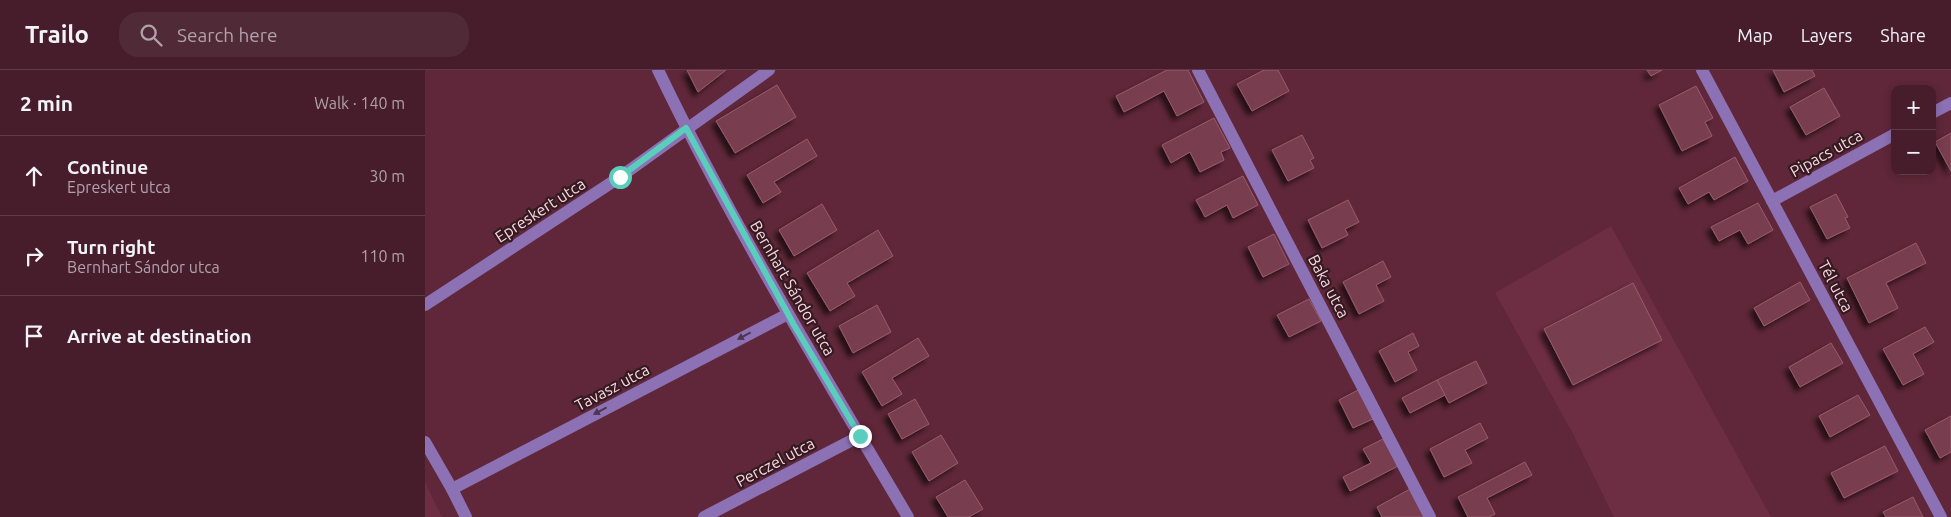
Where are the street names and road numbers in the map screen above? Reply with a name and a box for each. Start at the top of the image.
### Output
street label: Pipacs utca [1787,126,1865,180]
street label: Epreskert utca [492,174,588,246]
street label: Bernhart Sándor utca [747,217,839,359]
street label: Baka utca [1305,251,1353,321]
street label: Tél utca [1815,257,1857,315]
street label: Tavasz utca [572,360,652,414]
street label: Perczel utca [733,434,817,490]

